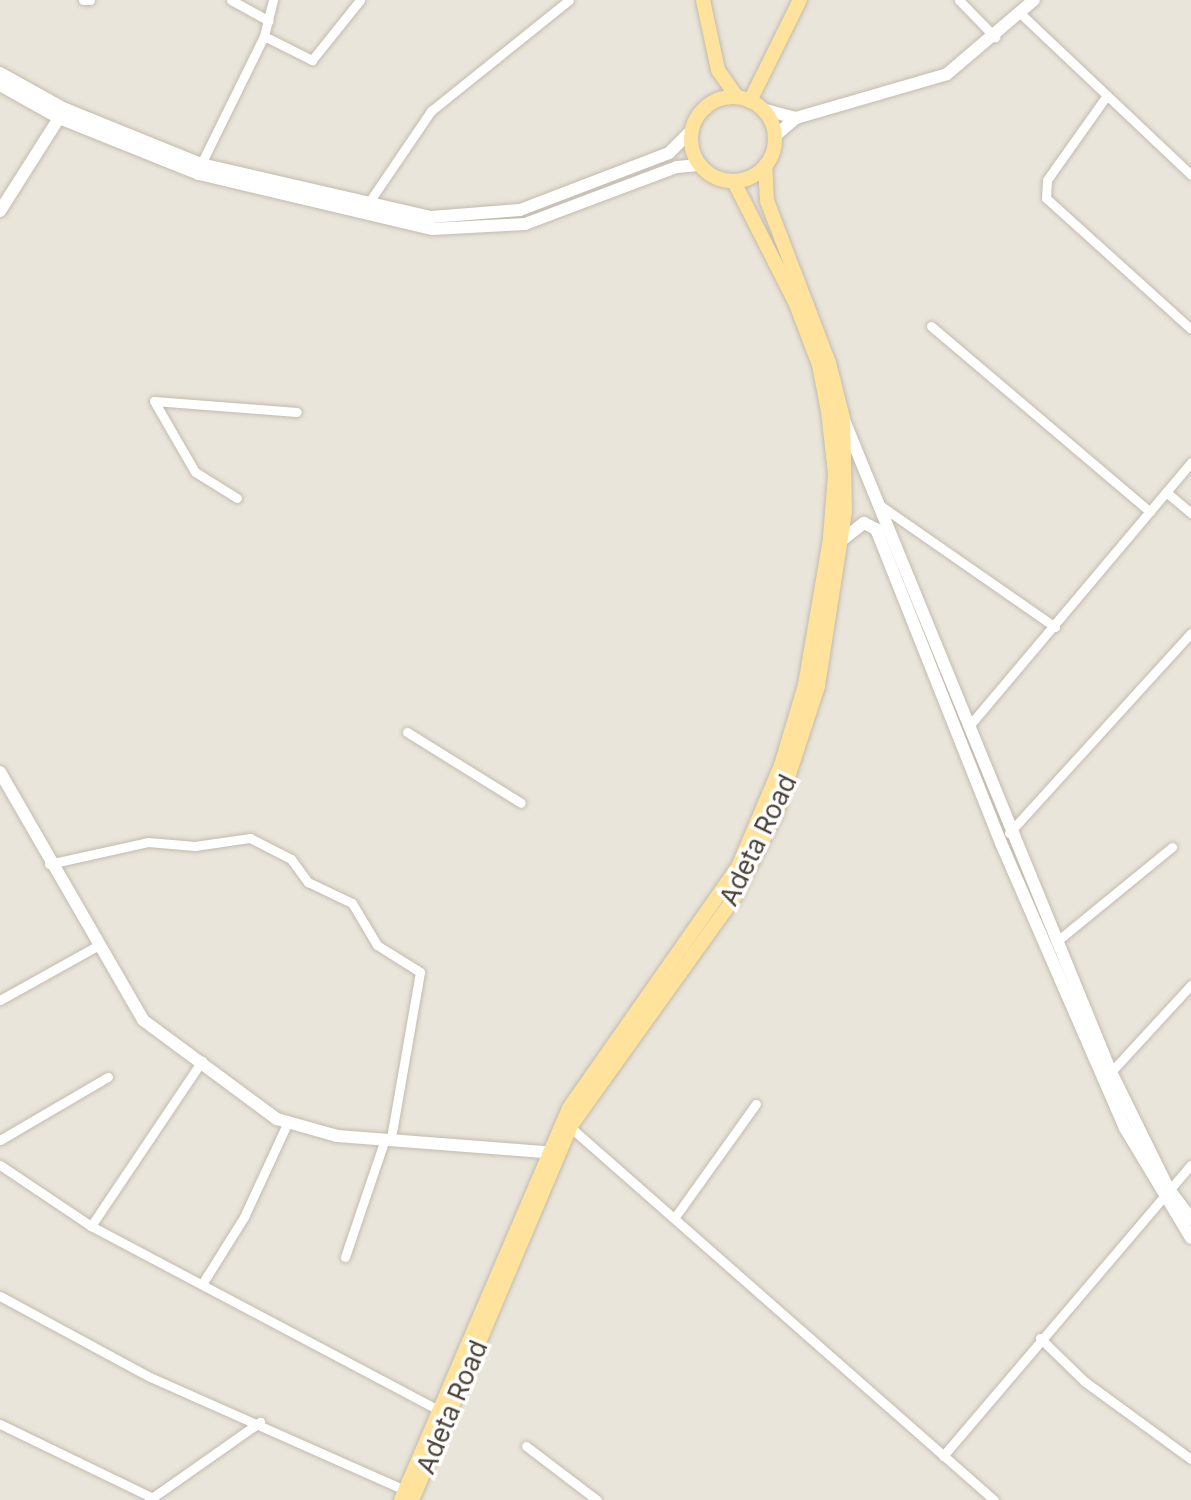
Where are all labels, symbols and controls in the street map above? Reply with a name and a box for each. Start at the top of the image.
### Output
street label: Adeta Road [713,769,803,911]
street label: Adeta Road [410,1335,494,1479]

